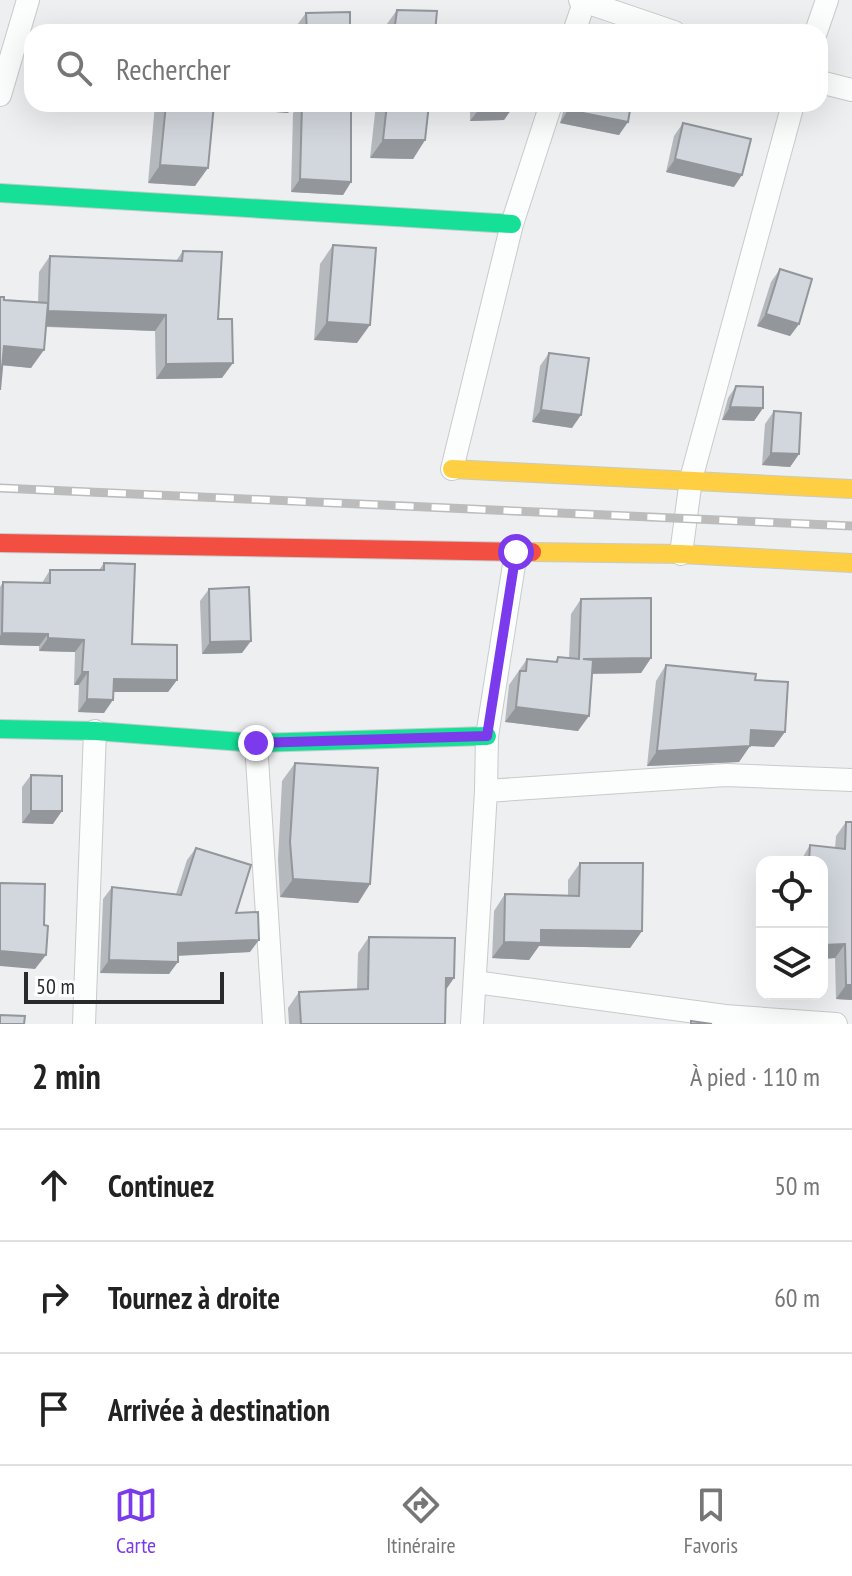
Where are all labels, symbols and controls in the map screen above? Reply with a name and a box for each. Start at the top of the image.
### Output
search box [24,24,828,112]
icon: search [52,46,96,90]
text: Rechercher [116,49,230,88]
route start [498,534,534,570]
route end [238,725,274,761]
map controls [756,856,828,1000]
button: locate [756,856,828,928]
button: layers [756,928,828,1000]
scale bar [24,968,224,1004]
text: 50 m [36,972,75,1000]
text: 2 min [32,1054,101,1098]
text: À pied · 110 m [690,1060,820,1093]
icon: ahead [32,1163,76,1207]
text: Continuez [108,1166,214,1205]
text: 50 m [774,1169,820,1202]
icon: right [32,1275,76,1319]
text: Tournez à droite [108,1278,280,1317]
text: 60 m [774,1281,820,1314]
icon: arrive [32,1387,76,1431]
text: Arrivée à destination [108,1390,330,1429]
tab: Carte [114,1483,158,1559]
tab: Itinéraire [386,1483,456,1559]
tab: Favoris [684,1483,738,1559]

